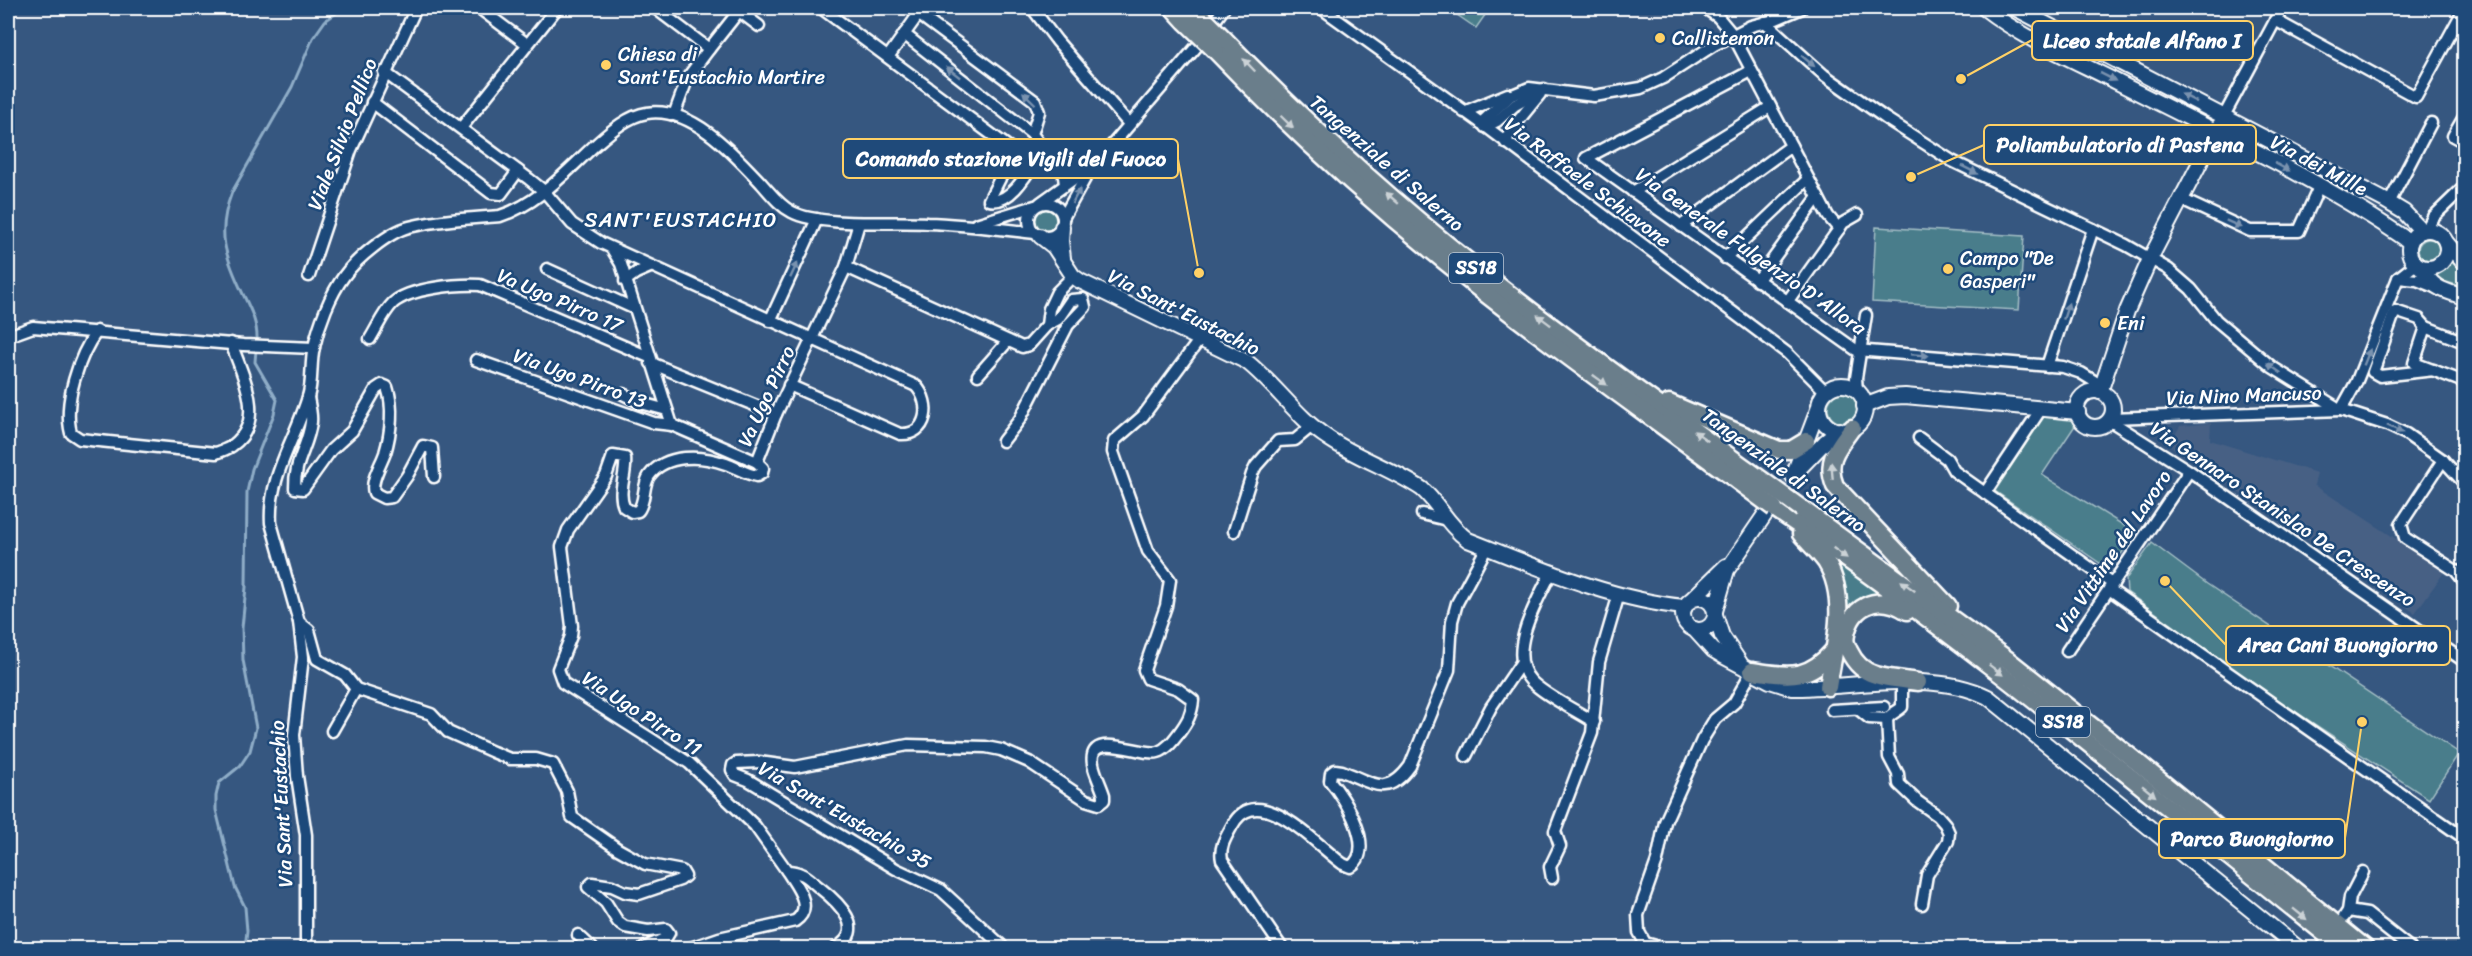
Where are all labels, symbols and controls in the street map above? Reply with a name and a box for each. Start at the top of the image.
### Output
place label: Callistemon [1672,21,1775,56]
callout: Liceo statale Alfano I [2032,21,2253,60]
text: Liceo statale Alfano I [2043,22,2243,60]
marker: Callistemon [1653,31,1667,45]
place label: Chiesa di Sant'Eustachio Martire [618,37,825,95]
street label: Viale Silvio Pellico [297,53,388,216]
one-way arrow [1800,55,1816,68]
marker: Chiesa di Sant'Eustachio Martire [599,58,613,72]
one-way arrow [1242,58,1256,73]
one-way arrow [945,65,961,78]
one-way arrow [2100,72,2117,82]
street label: Tangenziale di Salerno [1301,86,1472,241]
one-way arrow [1022,91,1037,105]
one-way arrow [2180,93,2197,103]
street label: Via Raffaele Schiavone [1496,108,1679,257]
one-way arrow [1279,115,1293,129]
callout: Poliambulatorio di Pastena [1984,125,2256,164]
street label: Via dei Mille [2264,125,2374,206]
text: Poliambulatorio di Pastena [1996,126,2244,164]
callout: Comando stazione Vigili del Fuoco [843,139,1178,178]
text: Comando stazione Vigili del Fuoco [855,140,1166,178]
street label: Via Generale Fulgenzio D'Allora [1628,158,1875,345]
one-way arrow [2273,162,2290,172]
one-way arrow [1961,164,1979,174]
one-way arrow [1071,187,1081,204]
one-way arrow [1385,192,1400,205]
district label: SANT'EUSTACHIO [584,201,778,239]
one-way arrow [2226,219,2243,228]
place label: Campo "De Gasperi" [1960,241,2054,299]
road number: SS18 [1449,253,1503,283]
street label: Va Ugo Pirro 17 [491,258,630,343]
street label: Via Sant'Eustachio [1101,259,1266,366]
one-way arrow [789,262,798,279]
marker: Campo "De Gasperi" [1941,262,1955,276]
one-way arrow [2062,302,2072,320]
place label: Eni [2117,306,2146,341]
one-way arrow [1536,314,1552,326]
marker: Eni [2098,316,2112,330]
street label: Via Ugo Pirro 13 [508,338,652,419]
street label: Va Ugo Pirro [728,340,805,453]
one-way arrow [2363,348,2372,366]
one-way arrow [1910,351,1929,360]
one-way arrow [2266,362,2282,374]
one-way arrow [1592,374,1608,386]
street label: Via Nino Mancuso [2166,375,2322,416]
street label: Tangenziale di Salerno [1694,399,1874,542]
street label: Via Gennaro Stanislao De Crescenzo [2143,412,2423,617]
one-way arrow [2387,424,2404,433]
one-way arrow [1693,430,1709,442]
one-way arrow [1827,461,1837,480]
street label: Via Vittime del Lavoro [2046,462,2181,640]
one-way arrow [1831,547,1847,559]
one-way arrow [1901,580,1917,592]
callout: Area Cani Buongiorno [2226,626,2450,665]
text: Area Cani Buongiorno [2237,626,2438,664]
street label: Via Ugo Pirro 11 [574,661,709,766]
one-way arrow [1989,663,2004,675]
road number: SS18 [2036,707,2090,737]
street label: Via Sant'Eustachio [260,720,303,888]
street label: Via Sant'Eustachio 35 [751,751,938,879]
one-way arrow [2141,784,2156,797]
callout: Parco Buongiorno [2159,819,2345,858]
text: Parco Buongiorno [2171,820,2334,858]
one-way arrow [2292,908,2308,921]

